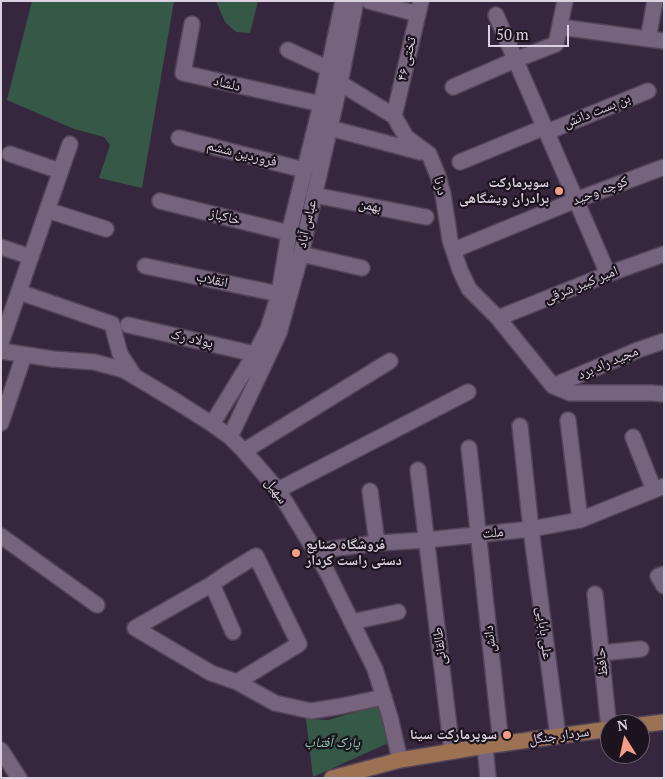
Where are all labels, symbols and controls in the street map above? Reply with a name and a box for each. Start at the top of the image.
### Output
scale bar [490,15,571,47]
text: 50 m [496,24,529,44]
street label: تختی ۴۶ [394,35,420,83]
street label: دلشاد [212,73,242,95]
street label: بن بست دانش [561,90,633,132]
street label: فروردین ششم [205,137,279,171]
street label: کوچه وحید [570,173,630,209]
street label: درنا [429,175,451,197]
place label: سوپرمارکت برادران ویشگاهی [459,175,549,208]
marker: سوپرمارکت برادران ویشگاهی [553,185,565,197]
street label: بهمن [357,196,383,216]
street label: عباس آباد [293,198,321,250]
street label: خاکباز [208,205,242,229]
street label: امیر کبیر شرقی [542,263,620,307]
street label: انقلاب [195,268,229,292]
street label: پولاد رک [169,326,215,352]
street label: مجید راد برد [575,343,641,383]
street label: سهیل [261,475,291,507]
street label: ملت [482,524,504,542]
place label: فروشگاه صنایع دستی راست کردار [306,537,402,570]
marker: فروشگاه صنایع دستی راست کردار [290,547,302,559]
street label: علی بابایی [532,606,556,660]
street label: دانش [480,625,500,653]
street label: طالقانی [429,626,451,666]
street label: حافظ [592,647,612,677]
north arrow [600,714,650,764]
text: N [616,714,629,735]
street label: سردار جنگل [528,723,590,749]
place label: سوپرمارکت سینا [410,727,497,743]
marker: سوپرمارکت سینا [501,729,513,741]
park label: پارک آفتاب [304,735,360,751]

